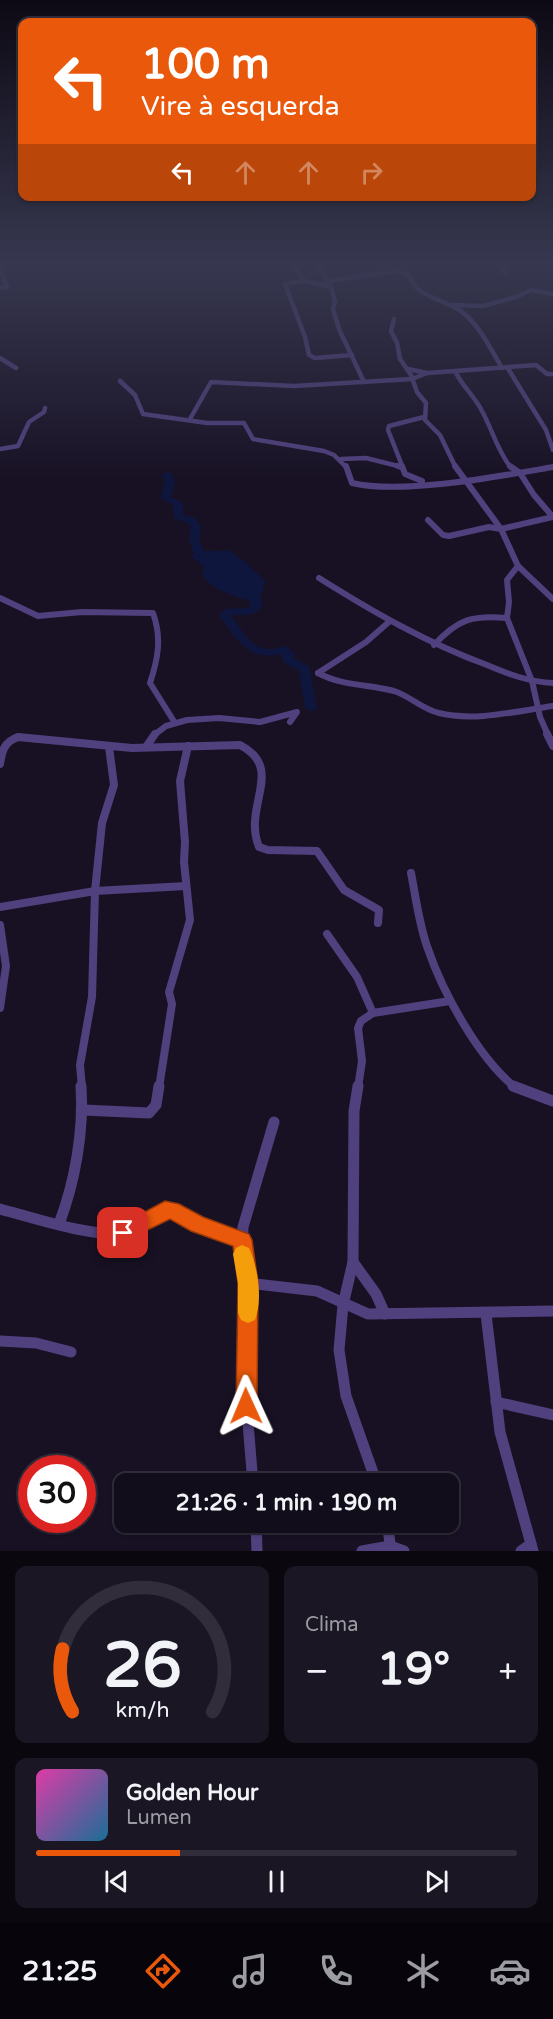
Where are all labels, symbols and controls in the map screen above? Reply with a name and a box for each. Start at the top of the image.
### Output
text: 100 m [141,39,270,90]
icon: left [42,42,120,120]
text: Vire à esquerda [141,90,340,123]
icon: left [166,156,199,189]
icon: ahead [229,156,262,189]
icon: ahead [292,156,325,189]
icon: right [355,156,388,189]
pin [97,1207,148,1258]
icon: arrive [106,1216,139,1249]
position arrow [214,1374,278,1438]
speed limit sign: 30 [18,1455,96,1533]
text: 21:26 · 1 min · 190 m [176,1490,397,1516]
text: Clima [305,1613,358,1637]
text: 26 [103,1629,181,1704]
text: 19° [377,1643,450,1697]
text: − [305,1652,329,1691]
text: + [498,1652,517,1691]
text: km/h [115,1697,169,1723]
text: Golden Hour [126,1780,258,1806]
text: Lumen [126,1806,192,1830]
icon: previous [100,1865,133,1898]
icon: pause [260,1865,293,1898]
icon: next [420,1865,453,1898]
icon: directions [142,1950,184,1992]
icon: music [229,1950,271,1992]
icon: phone [315,1950,357,1992]
icon: climate [402,1950,444,1992]
icon: car [489,1950,531,1992]
text: 21:25 [22,1955,97,1988]

